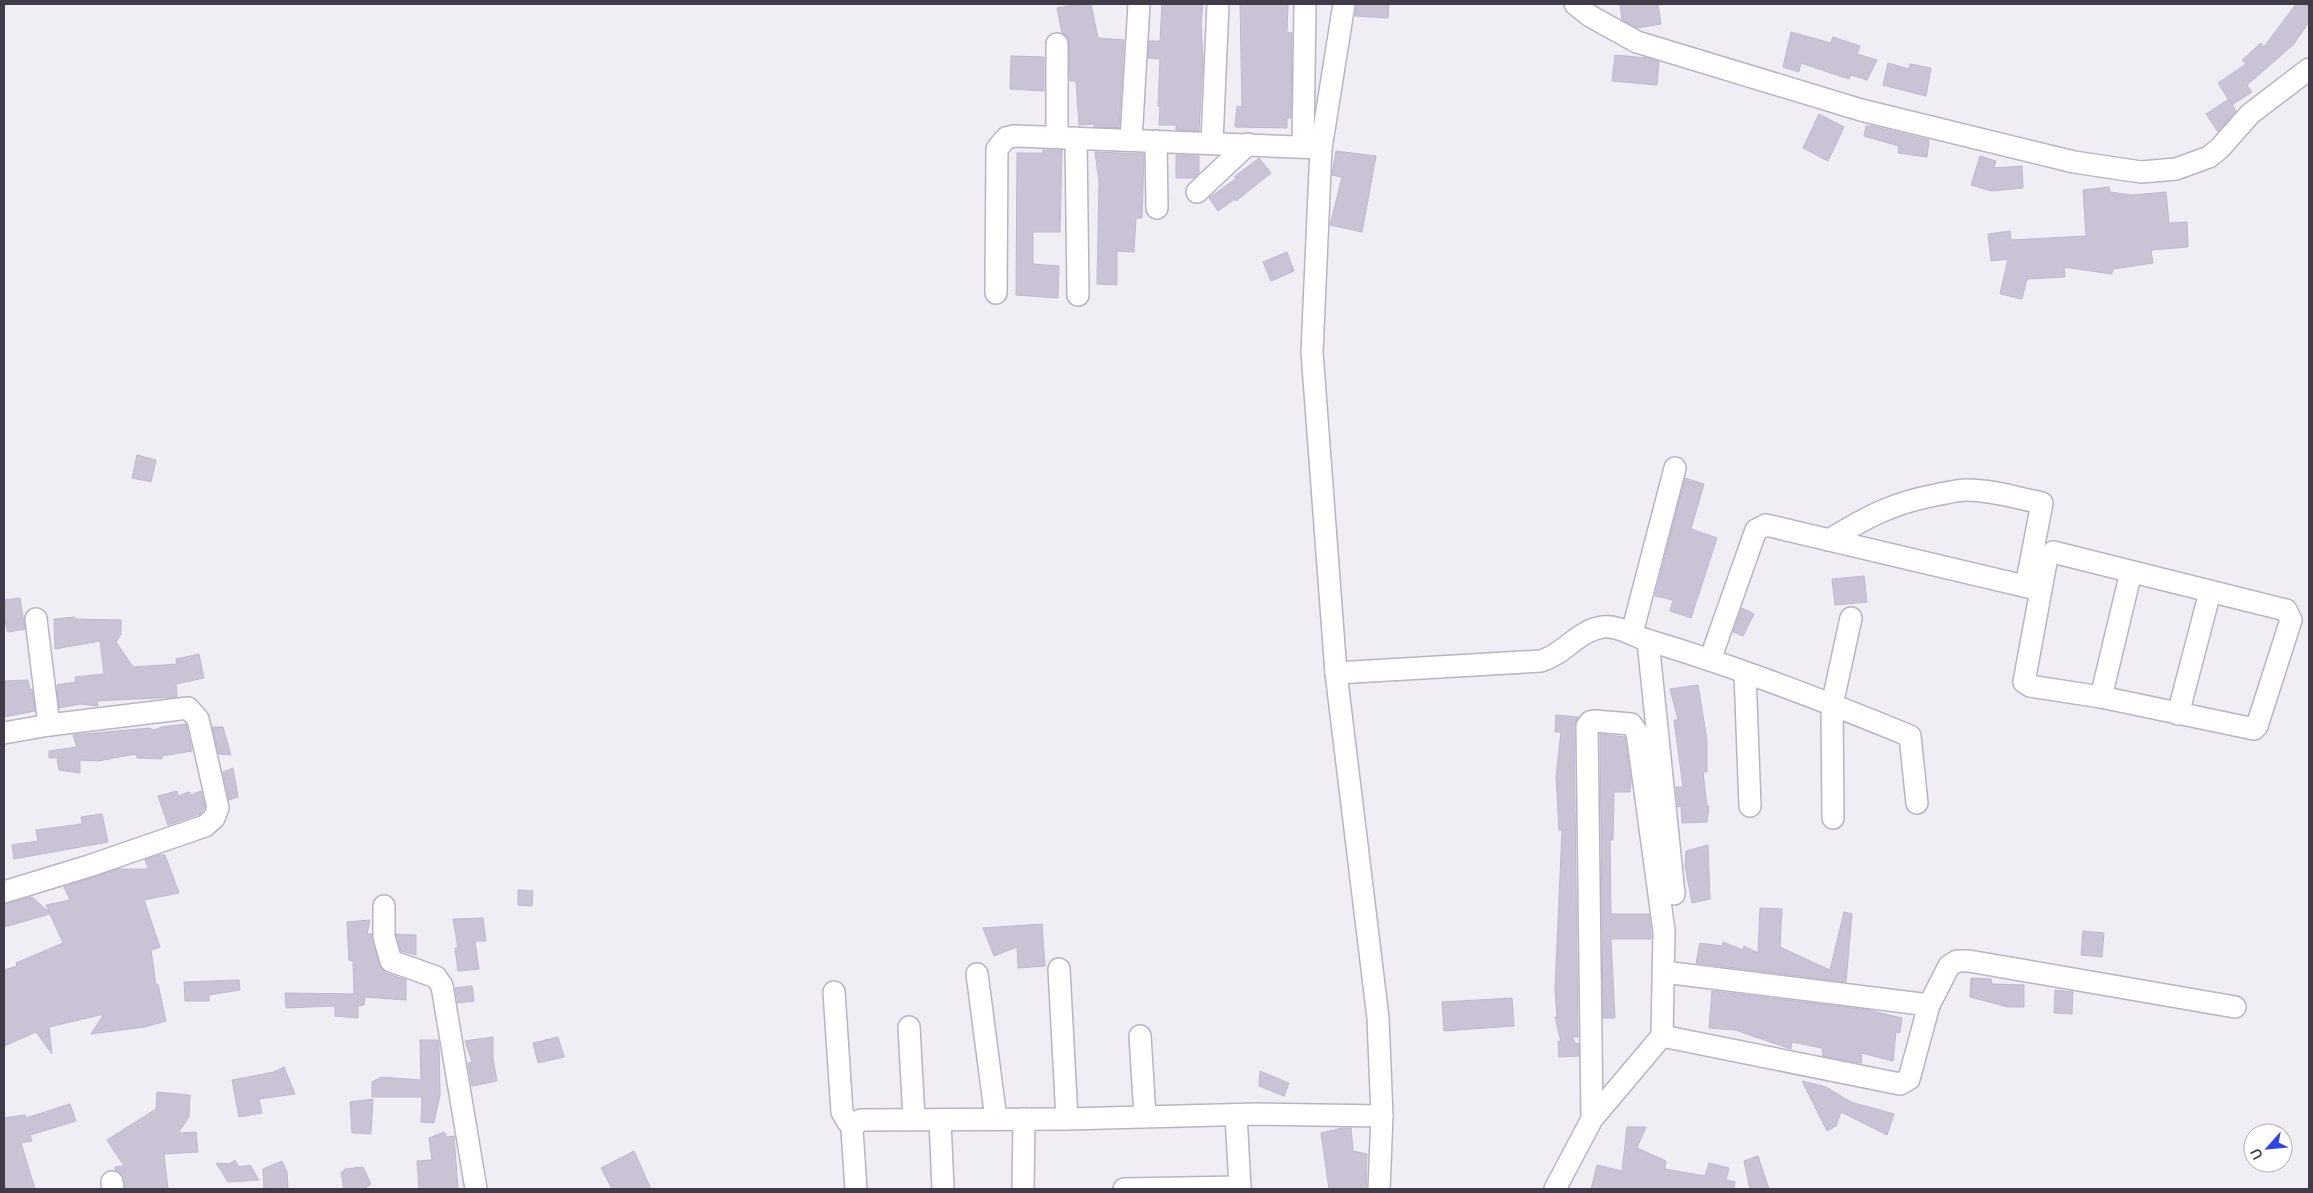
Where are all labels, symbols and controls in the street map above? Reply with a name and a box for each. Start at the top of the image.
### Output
north arrow [2243,1123,2293,1173]
text: U [2245,1145,2267,1163]

